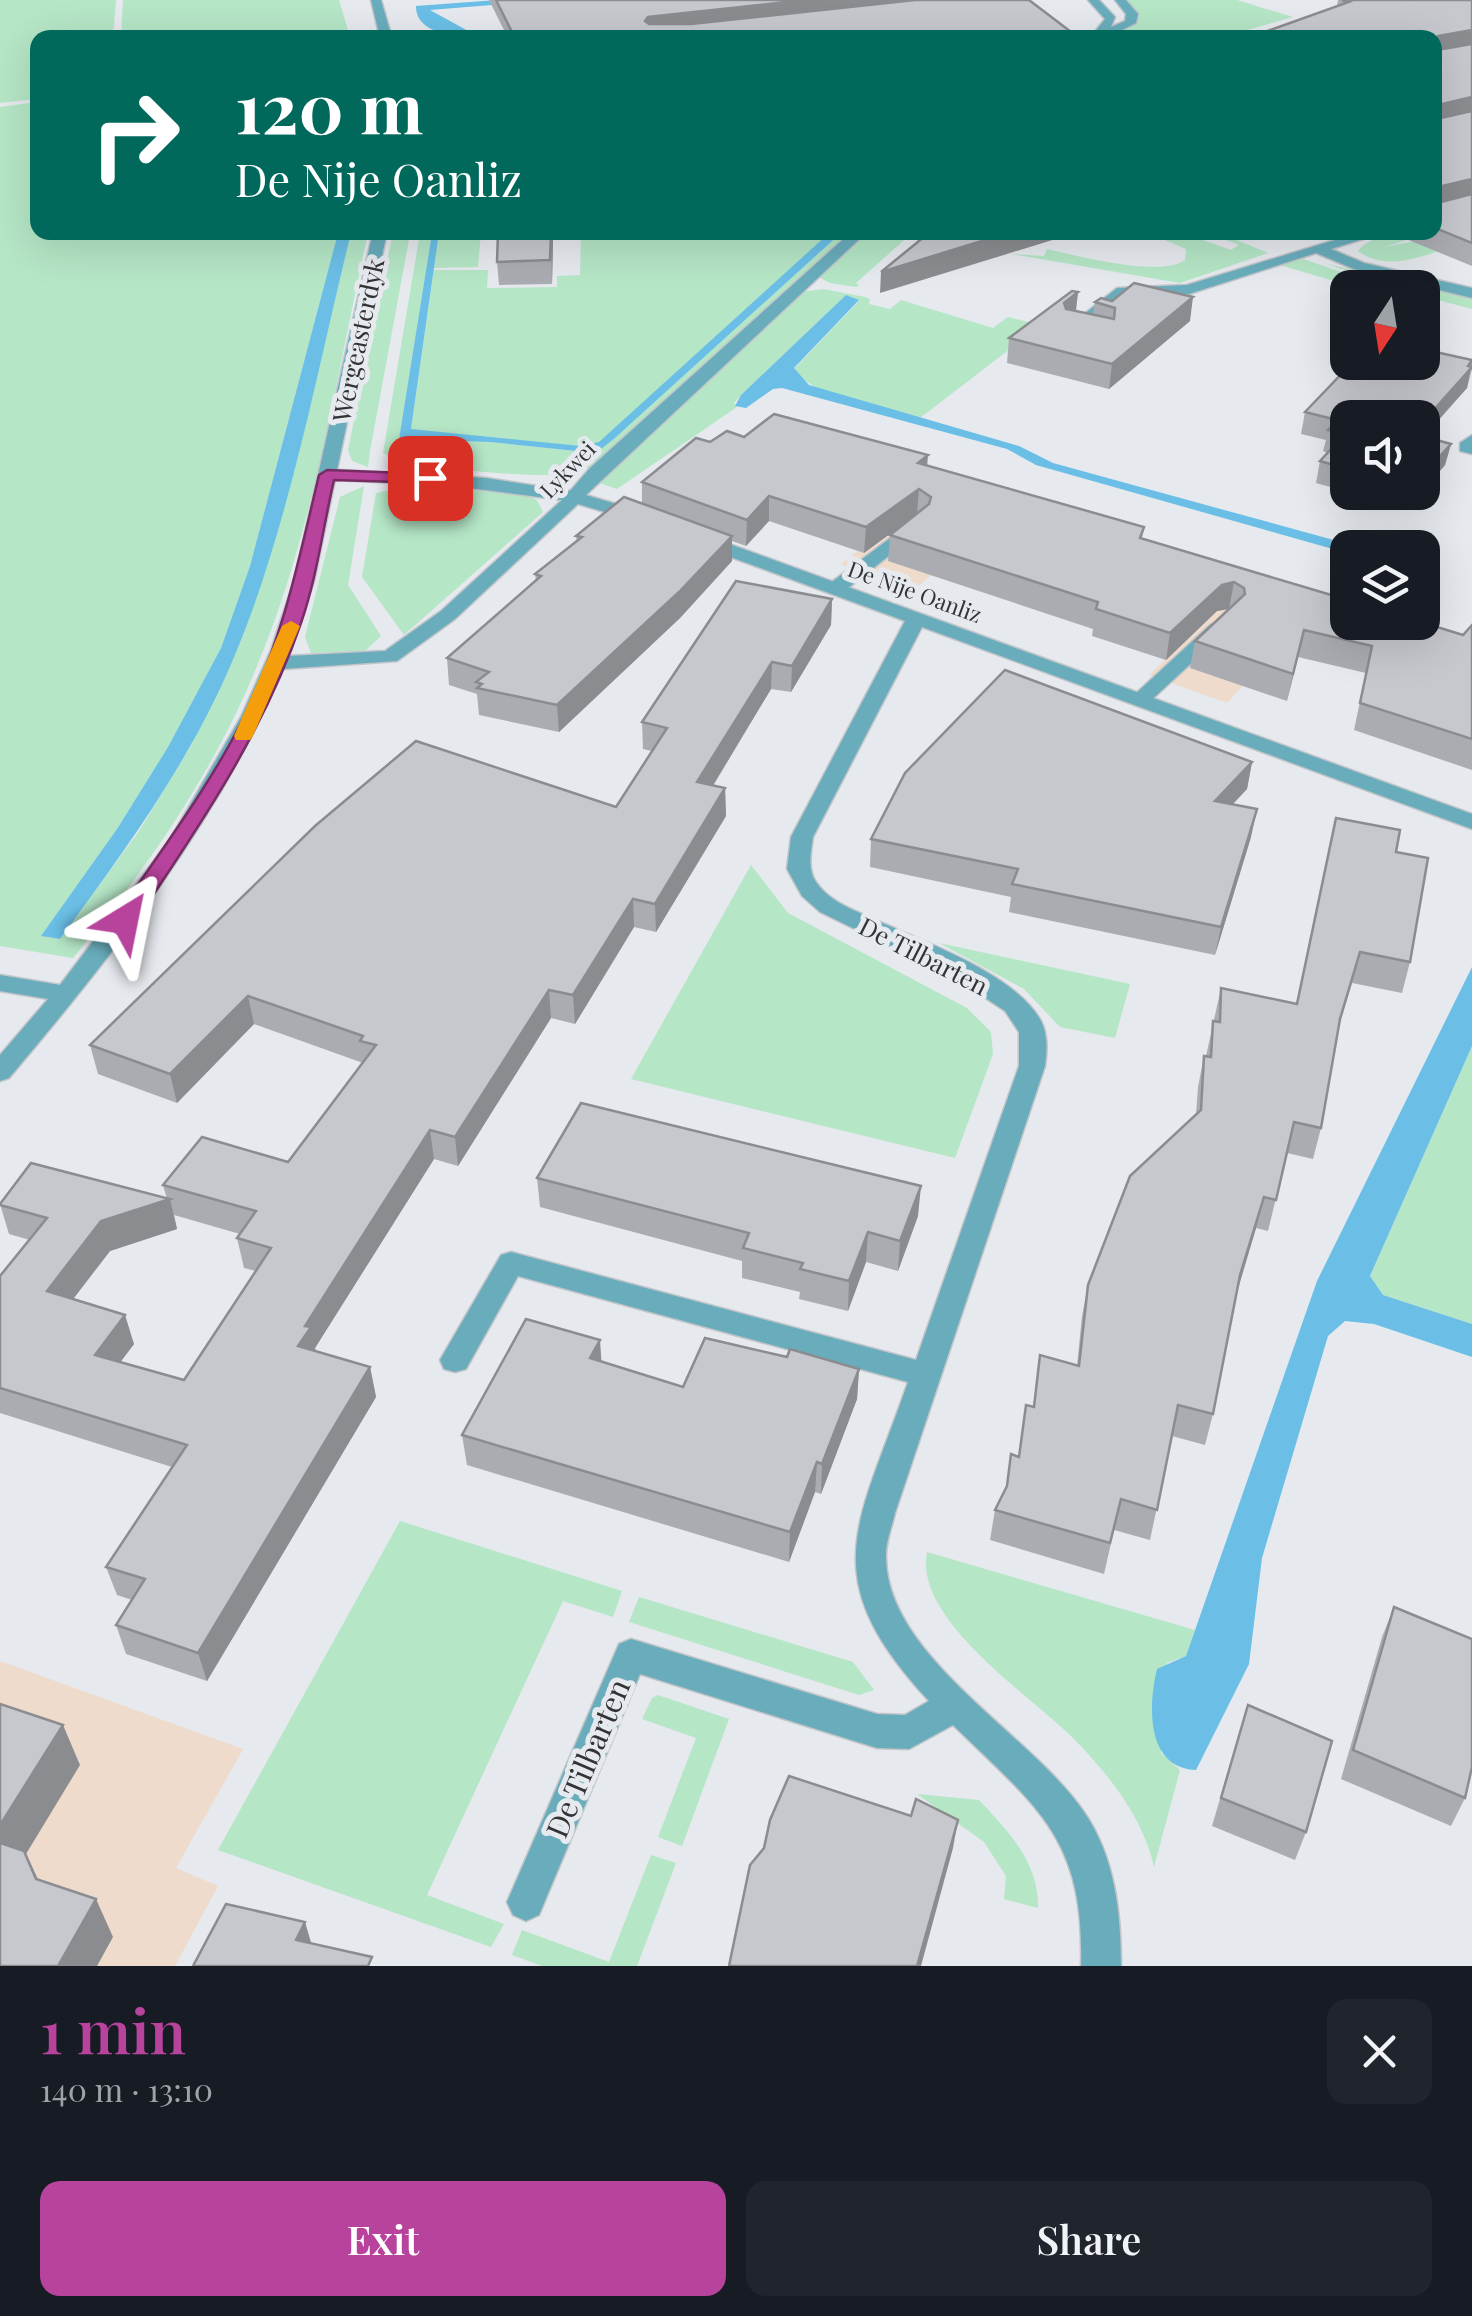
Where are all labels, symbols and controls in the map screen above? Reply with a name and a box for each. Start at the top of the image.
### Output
text: 120 m [235,58,423,152]
icon: right [70,70,200,200]
text: De Nije Oanliz [235,148,522,208]
street label: Wergeasterdyk [323,255,390,426]
north arrow [1330,270,1440,380]
map controls [1330,270,1440,640]
button: sound [1330,400,1440,510]
street label: Lykwei [532,434,602,504]
pin [388,436,473,521]
icon: arrive [403,451,458,506]
button: layers [1330,530,1440,640]
street label: De Nije Oanliz [844,553,986,629]
position arrow [73,868,177,972]
street label: De Tilbarten [854,908,994,1002]
street label: De Tilbarten [536,1673,638,1843]
text: 1 min [40,1989,186,2069]
button: close [1327,1999,1432,2104]
text: 140 m · 13:10 [40,2067,213,2110]
button: Exit [40,2181,726,2296]
button: Share [746,2181,1432,2296]

